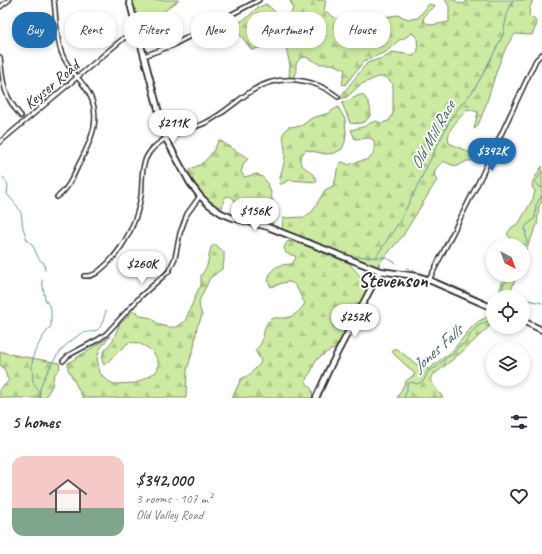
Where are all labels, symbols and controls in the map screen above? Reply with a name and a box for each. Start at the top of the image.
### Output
chip: Buy [12,12,57,48]
chip: Rent [65,12,116,48]
chip: Filters [124,12,183,48]
chip: New [191,12,239,48]
chip: Apartment [247,12,326,48]
chip: House [334,12,390,48]
street label: Keyser Road [20,54,85,114]
water label: Old Mill Race [405,95,461,173]
pin: $211K [145,110,201,144]
text: $211K [158,115,188,131]
pin: $342K [464,138,520,172]
text: $342K [477,143,507,159]
pin: $156K [227,198,283,232]
text: $156K [240,203,270,219]
north arrow [486,238,530,282]
map controls [486,238,530,386]
pin: $260K [114,251,170,285]
text: $260K [127,256,157,272]
district label: Stevenson [358,268,429,293]
button: locate [486,290,530,334]
pin: $252K [327,304,383,338]
text: $252K [340,309,370,325]
water label: Jones Falls [407,318,469,378]
button: layers [486,342,530,386]
icon: filters [508,411,530,433]
text: 5 homes [12,412,60,433]
text: $342,000 [136,470,193,491]
icon: home [44,472,92,520]
icon: heart [508,485,530,507]
text: 3 rooms · 107 m² [136,491,212,507]
text: Old Valley Road [136,507,203,523]

